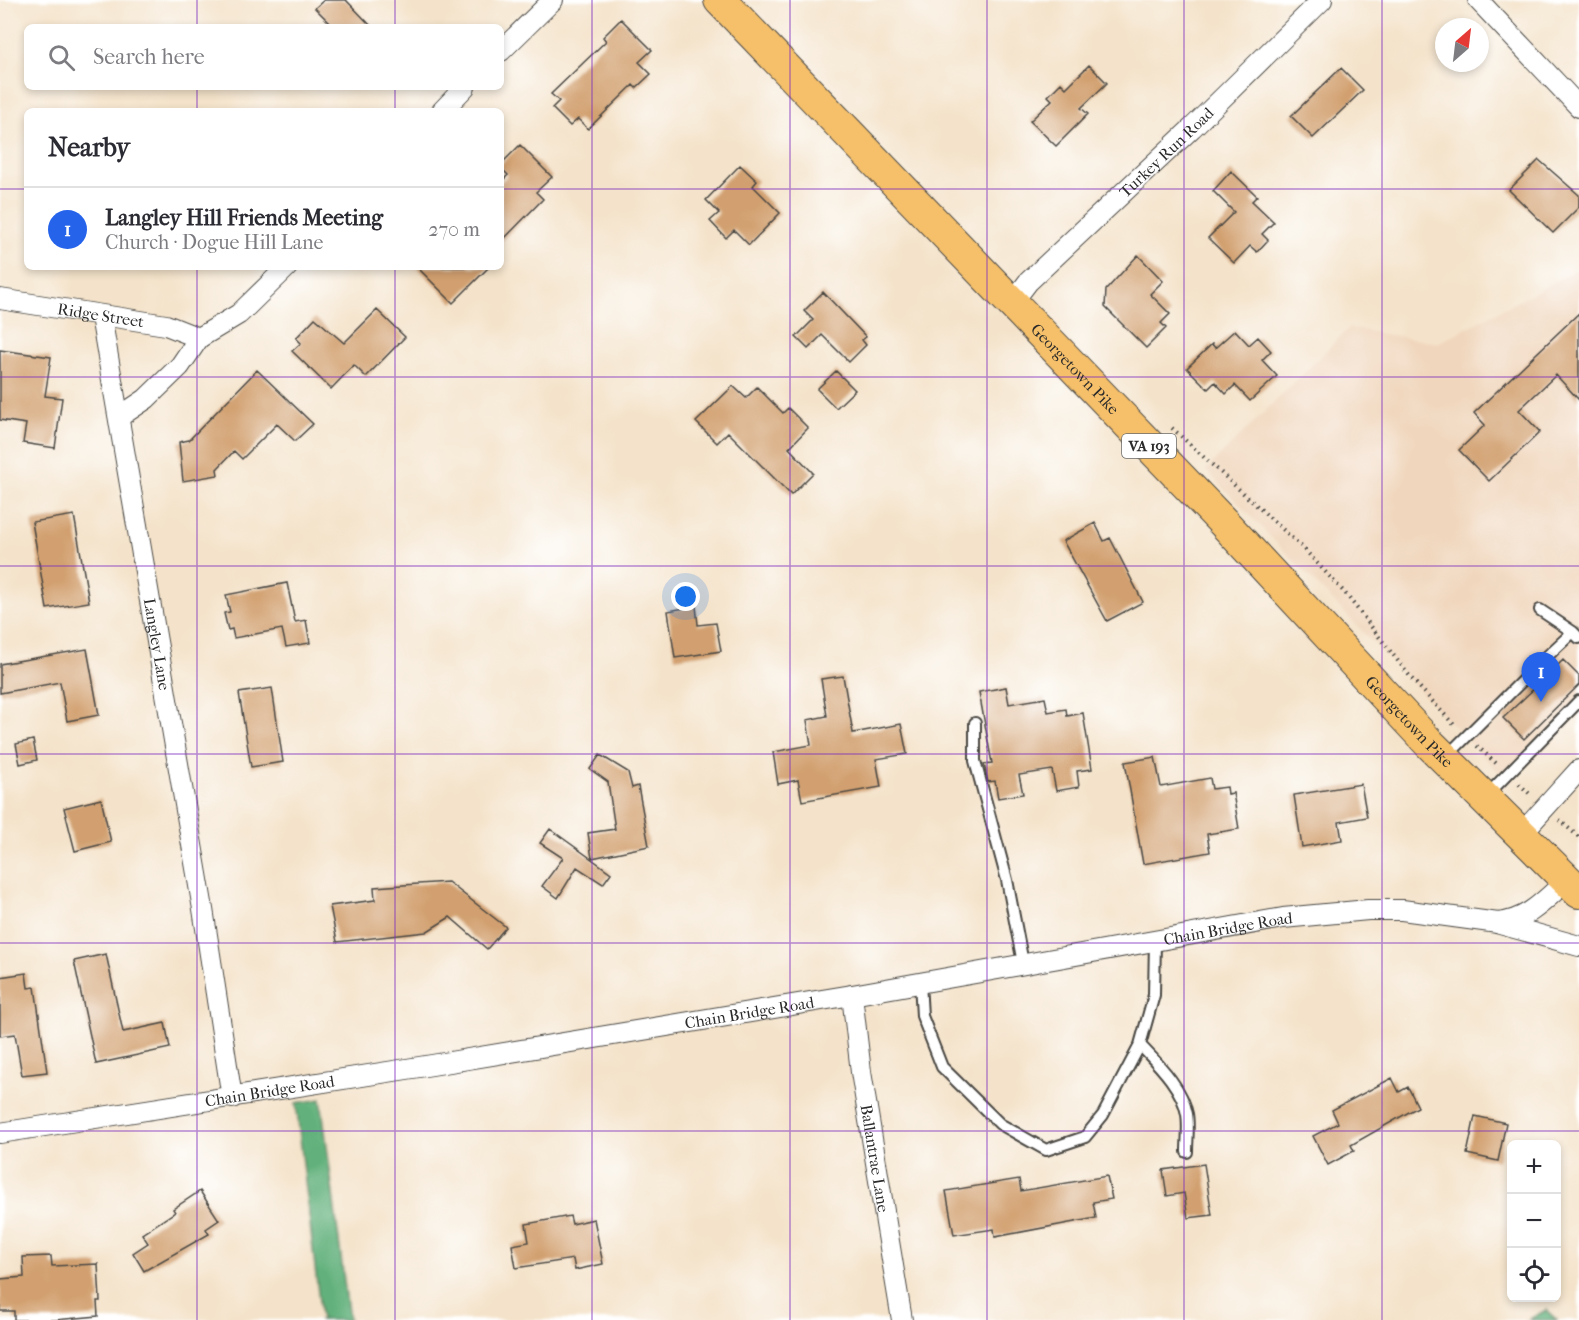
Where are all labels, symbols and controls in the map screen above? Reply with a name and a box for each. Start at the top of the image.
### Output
north arrow [1435,18,1489,72]
search box [24,24,504,90]
icon: search [45,41,78,74]
text: Search here [93,44,205,70]
street label: Turkey Run Road [1115,103,1217,201]
text: Nearby [48,132,130,163]
text: Langley Hill Friends Meeting [105,205,383,231]
text: 1 [64,218,71,241]
text: 270 m [428,218,480,241]
text: Church · Dogue Hill Lane [105,231,323,254]
street label: Ridge Street [56,299,146,331]
street label: Georgetown Pike [1027,319,1123,418]
road number: VA 193 [1122,434,1176,458]
your location [671,582,700,611]
street label: Langley Lane [140,597,175,692]
pin: 1 [1522,652,1560,702]
street label: Georgetown Pike [1362,672,1457,771]
street label: Chain Bridge Road [1162,908,1294,949]
street label: Chain Bridge Road [683,992,816,1032]
street label: Chain Bridge Road [204,1071,336,1110]
street label: Ballantrae Lane [857,1103,894,1214]
map controls [1507,1140,1561,1302]
button: + [1507,1140,1561,1194]
button: − [1507,1194,1561,1248]
button: locate [1507,1248,1561,1302]

